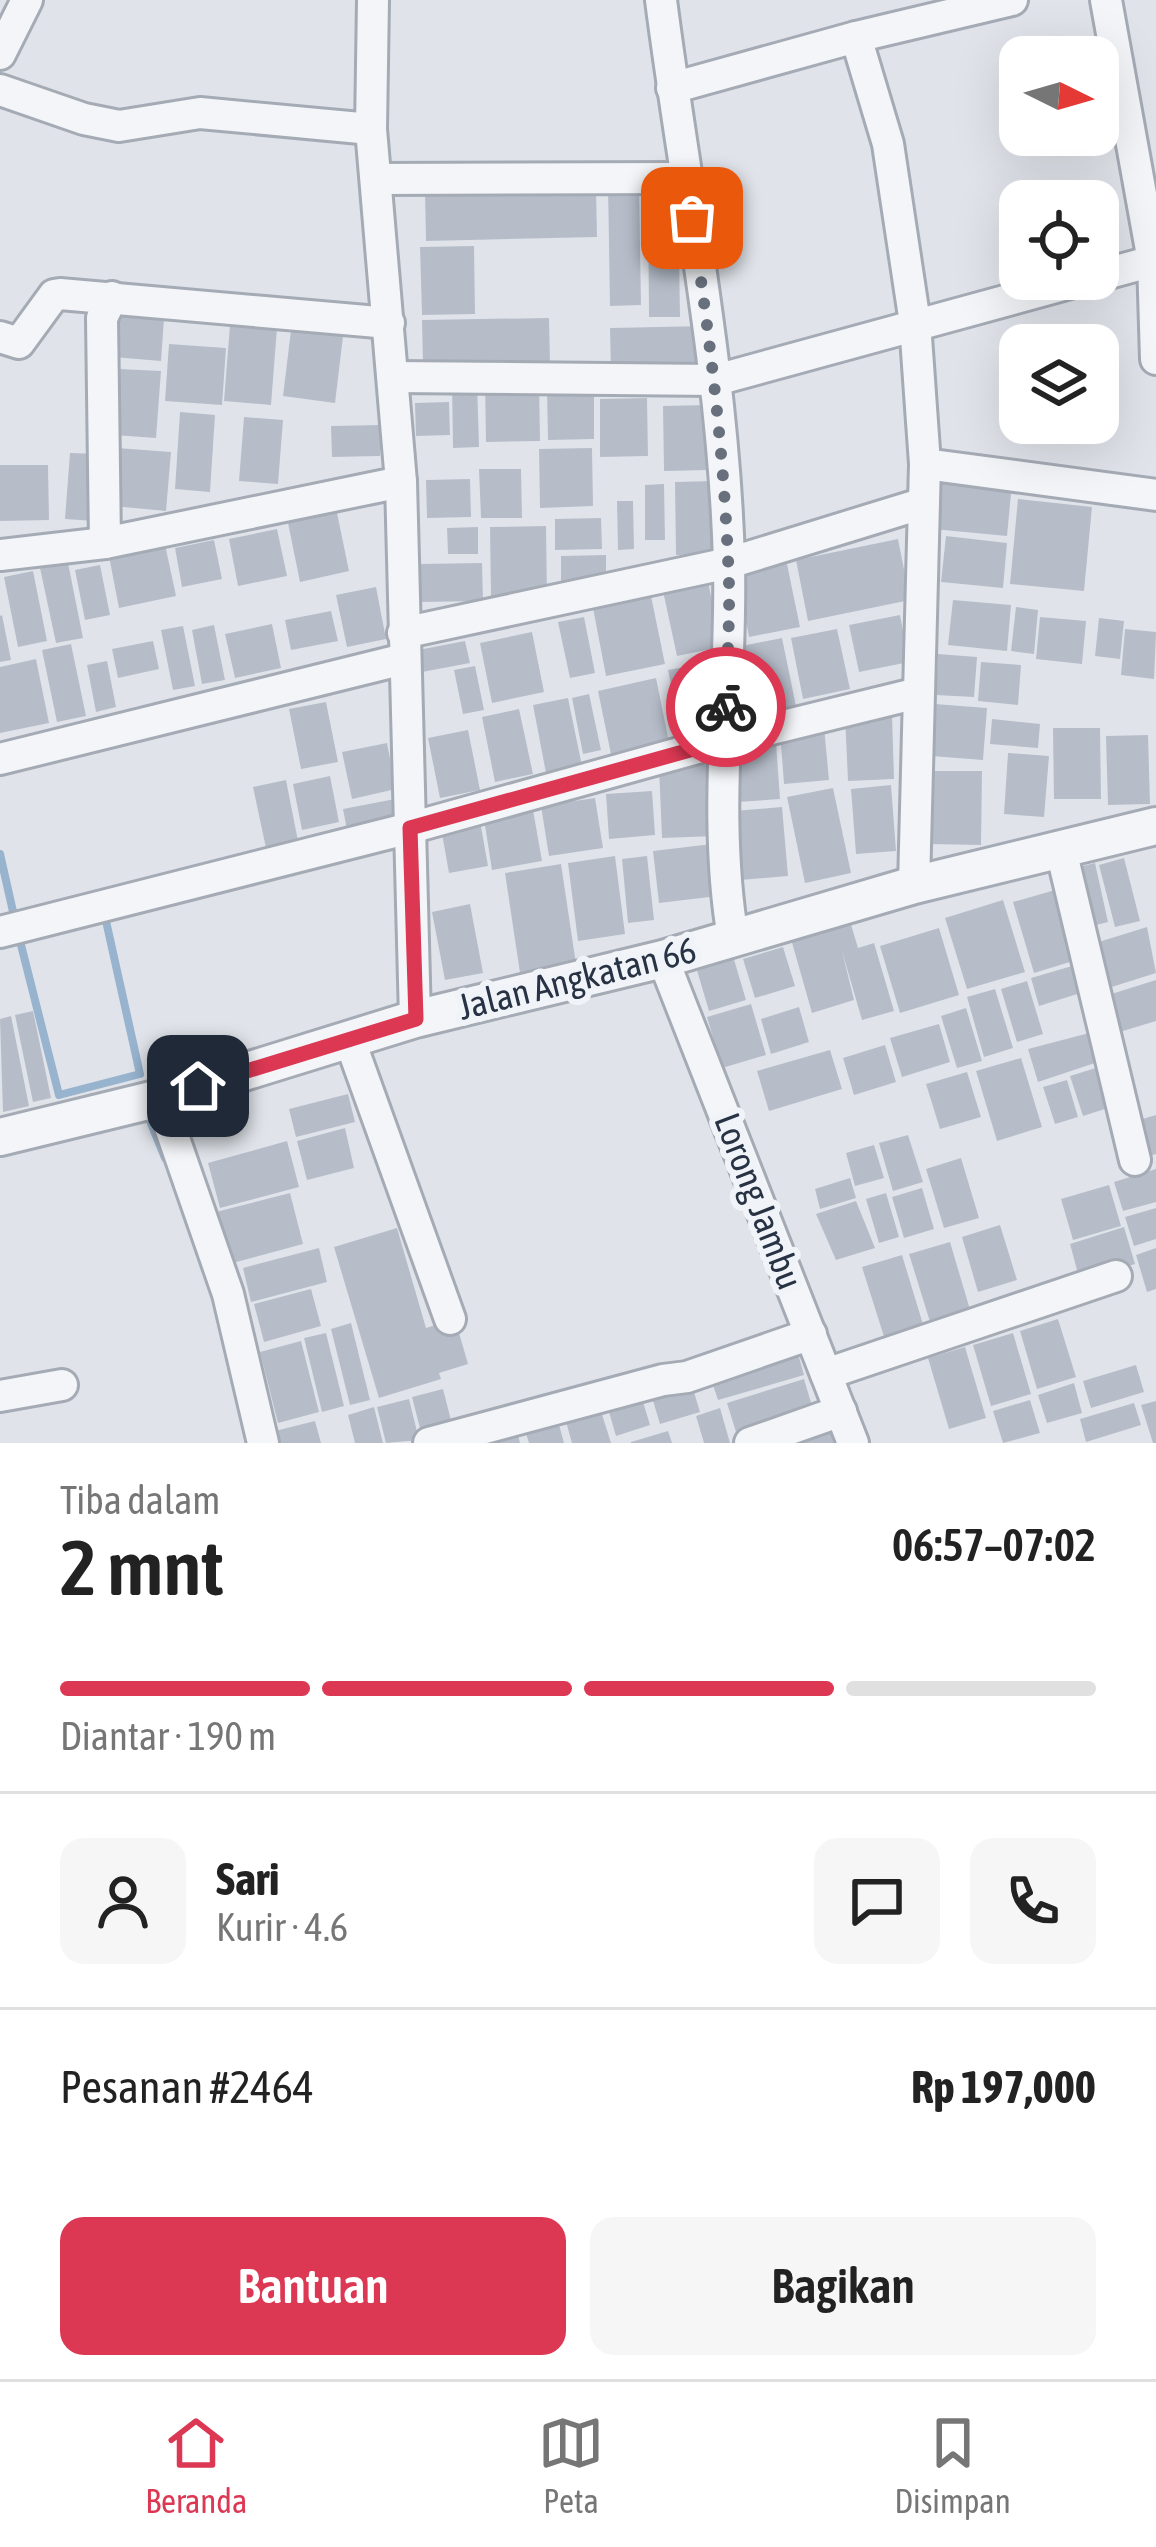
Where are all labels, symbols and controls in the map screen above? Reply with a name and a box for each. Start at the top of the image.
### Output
north arrow [999,36,1119,156]
map controls [999,36,1119,444]
pin [641,167,743,269]
button: locate [999,180,1119,300]
icon: bag [659,185,725,251]
button: layers [999,324,1119,444]
courier [666,647,786,767]
icon: bike [693,674,759,740]
street label: Jalan Angkatan 66 [454,928,700,1028]
pin [147,1035,249,1137]
icon: home [165,1053,231,1119]
street label: Lorong Jambu [706,1107,812,1295]
text: Tiba dalam [60,1478,220,1522]
text: 06:57–07:02 [892,1519,1096,1571]
text: 2 mnt [60,1522,224,1612]
text: Diantar · 190 m [60,1714,276,1758]
button: person [60,1838,186,1964]
button: chat [814,1838,940,1964]
button: phone [970,1838,1096,1964]
text: Sari [216,1853,279,1905]
text: Kurir · 4.6 [216,1905,348,1949]
text: Pesanan #2464 [60,2061,314,2113]
text: Rp 197,000 [911,2061,1096,2113]
button: Bantuan [60,2217,566,2355]
button: Bagikan [590,2217,1096,2355]
tab: Beranda [145,2410,247,2520]
tab: Peta [538,2410,604,2520]
tab: Disimpan [895,2410,1011,2520]

